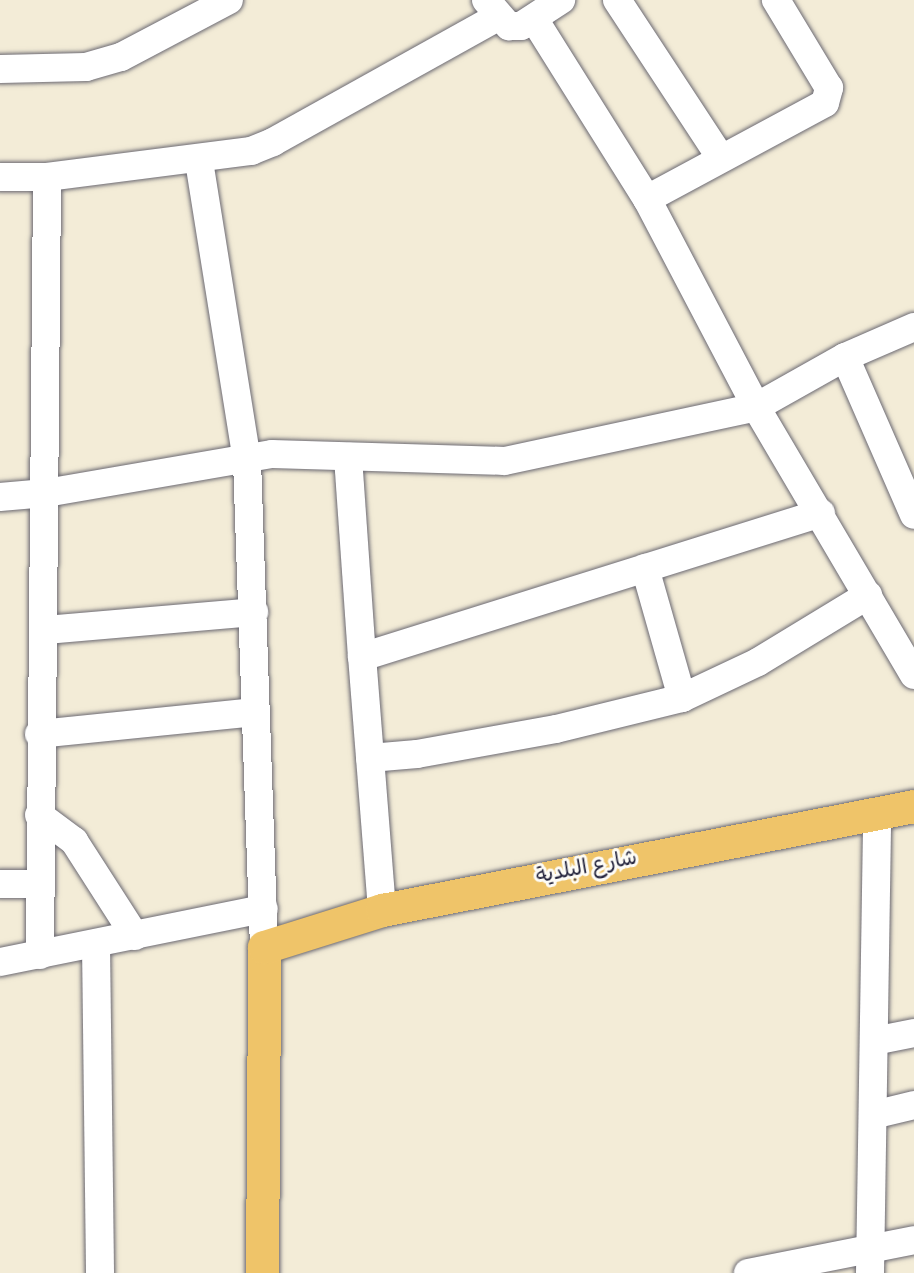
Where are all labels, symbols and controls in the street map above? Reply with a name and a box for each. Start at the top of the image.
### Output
street label: شارع البلدية [534,848,640,892]

